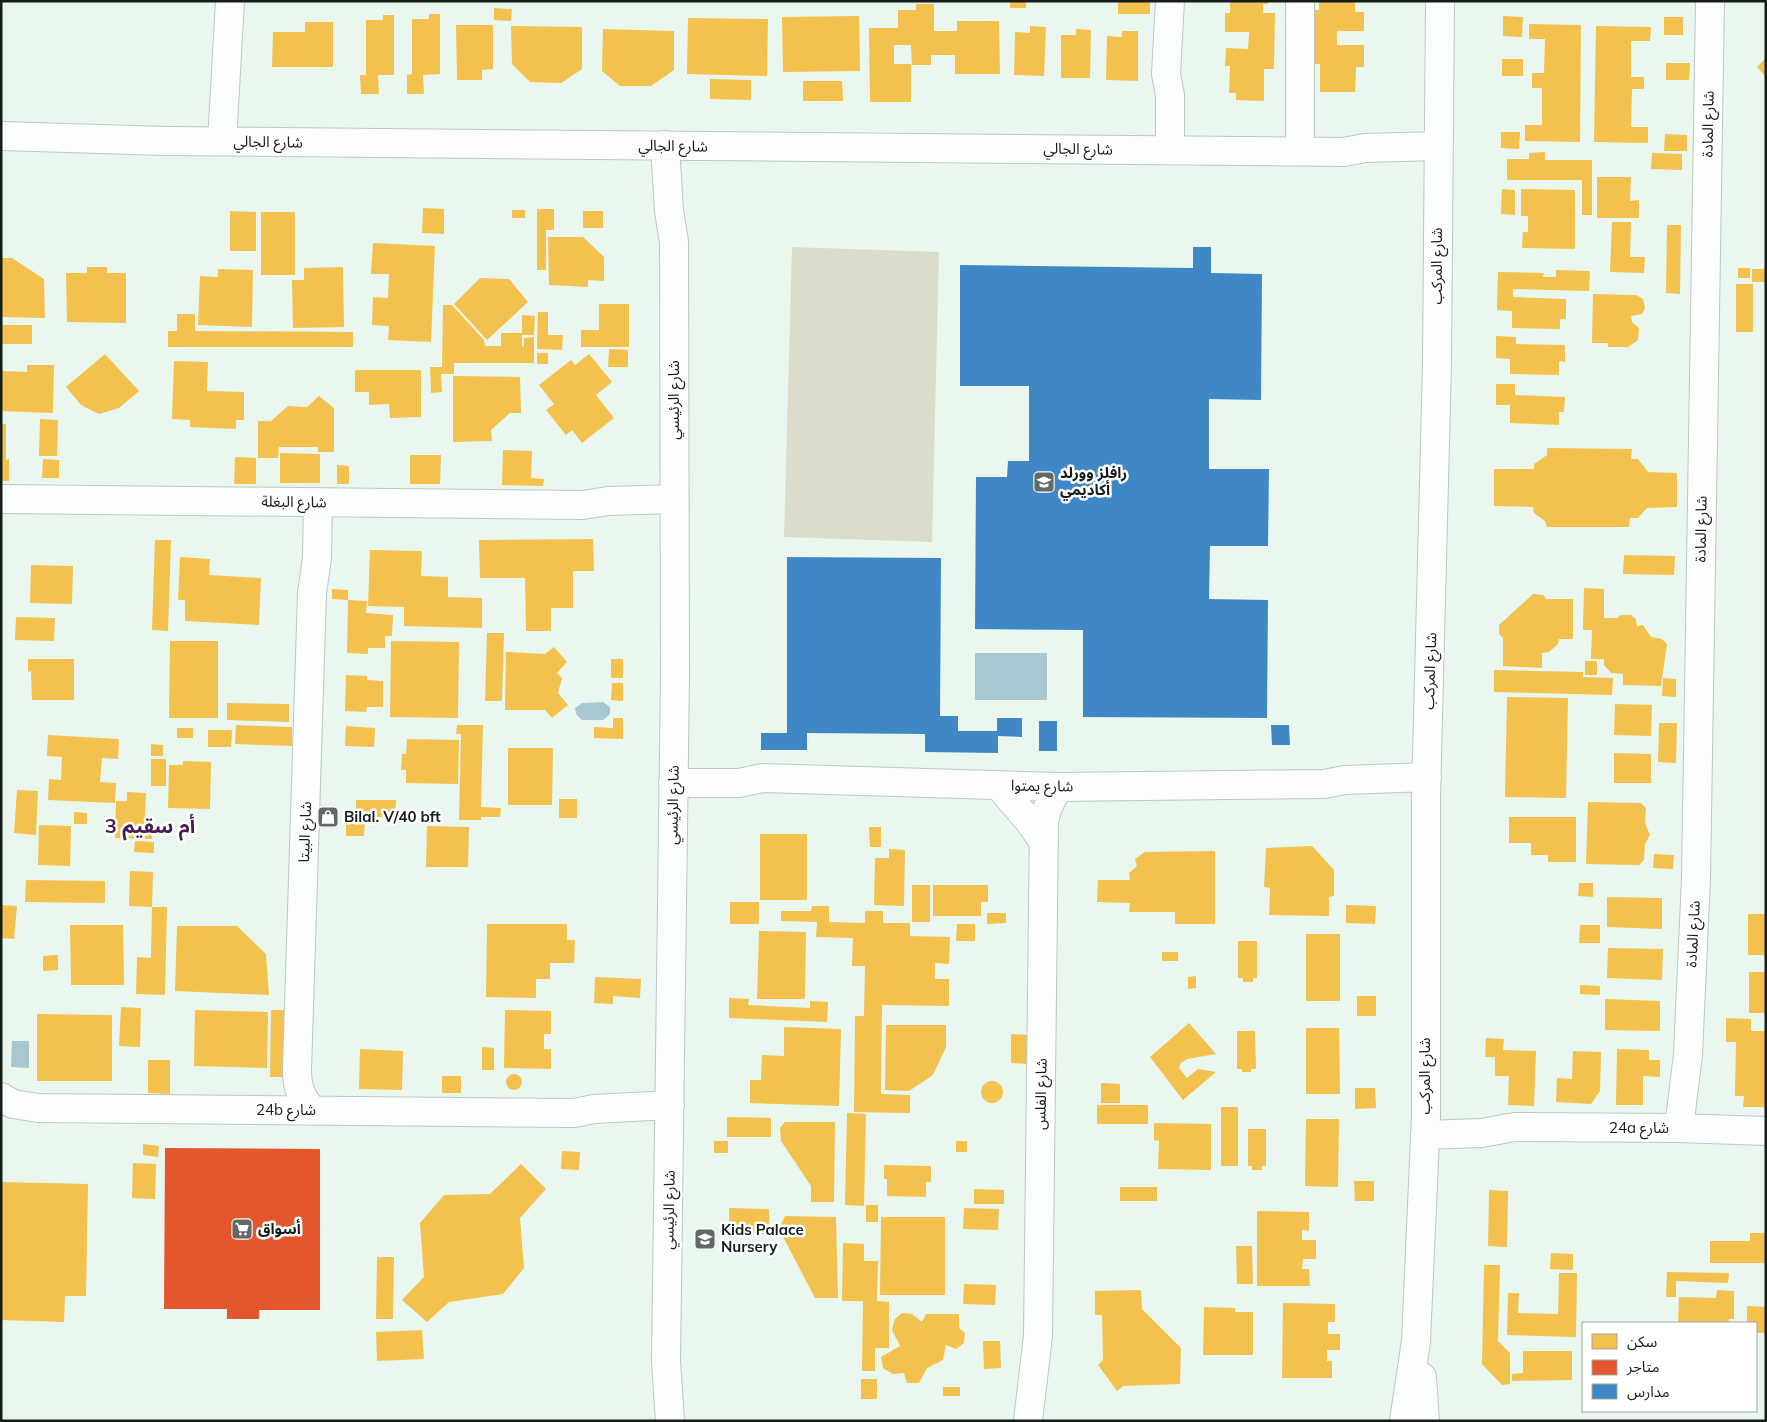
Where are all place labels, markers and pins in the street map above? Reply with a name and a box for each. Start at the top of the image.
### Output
place label: رافلز وورلد أكاديمي [1060,463,1127,501]
school or university icon: رافلز وورلد أكاديمي [1032,470,1056,494]
shop icon: Bilal. V/40 bft [316,805,340,829]
place label: Bilal. V/40 bft [344,807,441,826]
supermarket icon: أسواق [230,1217,254,1241]
place label: أسواق [258,1219,301,1238]
place label: Kids Palace Nursery [721,1220,804,1256]
school or university icon: Kids Palace Nursery [693,1227,717,1251]

